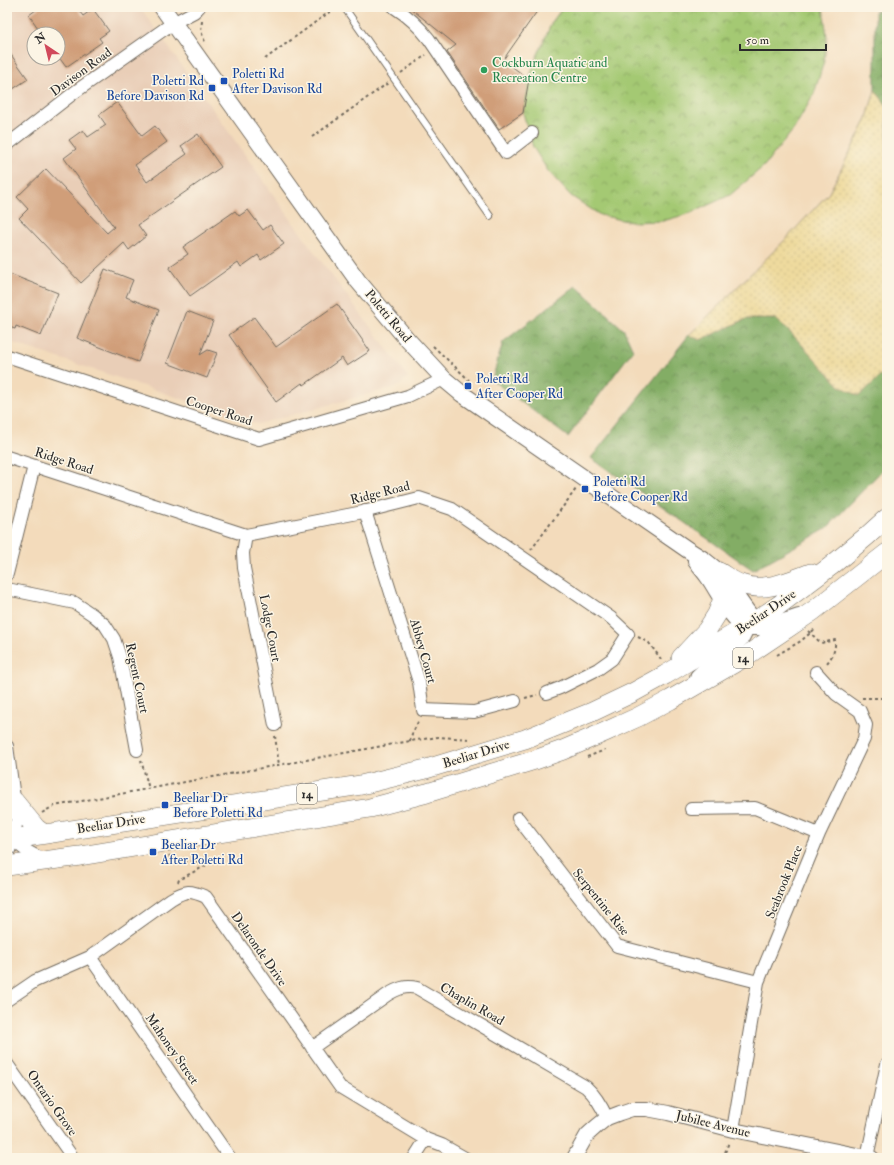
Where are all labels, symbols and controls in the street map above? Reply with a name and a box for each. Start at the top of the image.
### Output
north arrow [26,26,66,66]
scale bar [740,26,826,52]
text: N [32,29,49,47]
text: 50 m [746,33,770,48]
street label: Davison Road [47,44,115,100]
place label: Cockburn Aquatic and Recreation Centre [492,55,608,86]
marker: Cockburn Aquatic and Recreation Centre [479,65,489,75]
place label: Poletti Rd After Davison Rd [231,66,323,97]
place label: Poletti Rd Before Davison Rd [106,73,205,104]
marker: Poletti Rd After Davison Rd [219,76,229,86]
marker: Poletti Rd Before Davison Rd [207,83,217,93]
street label: Poletti Road [361,286,415,346]
place label: Poletti Rd After Cooper Rd [475,371,564,403]
marker: Poletti Rd After Cooper Rd [463,381,473,391]
street label: Cooper Road [184,393,255,430]
street label: Ridge Road [33,444,96,478]
place label: Poletti Rd Before Cooper Rd [593,474,688,506]
street label: Ridge Road [349,478,412,508]
marker: Poletti Rd Before Cooper Rd [580,484,590,494]
street label: Beeliar Drive [733,586,799,638]
street label: Lodge Court [256,593,284,663]
street label: Abbey Court [405,616,440,685]
street label: Regent Court [122,641,152,715]
road number: 14 [733,648,753,668]
street label: Beeliar Drive [441,736,512,772]
road number: 14 [297,784,317,804]
place label: Beeliar Dr Before Poletti Rd [173,790,263,821]
marker: Beeliar Dr Before Poletti Rd [160,800,170,810]
street label: Beeliar Drive [76,811,147,837]
place label: Beeliar Dr After Poletti Rd [160,837,244,868]
street label: Seabrook Place [762,843,806,921]
marker: Beeliar Dr After Poletti Rd [148,847,158,857]
street label: Serpentine Rise [568,865,633,940]
street label: Delaronde Drive [228,909,291,990]
street label: Chaplin Road [437,979,508,1030]
street label: Mahoney Street [141,1010,202,1088]
street label: Ontario Grove [23,1067,81,1140]
street label: Jubilee Avenue [673,1107,752,1141]

